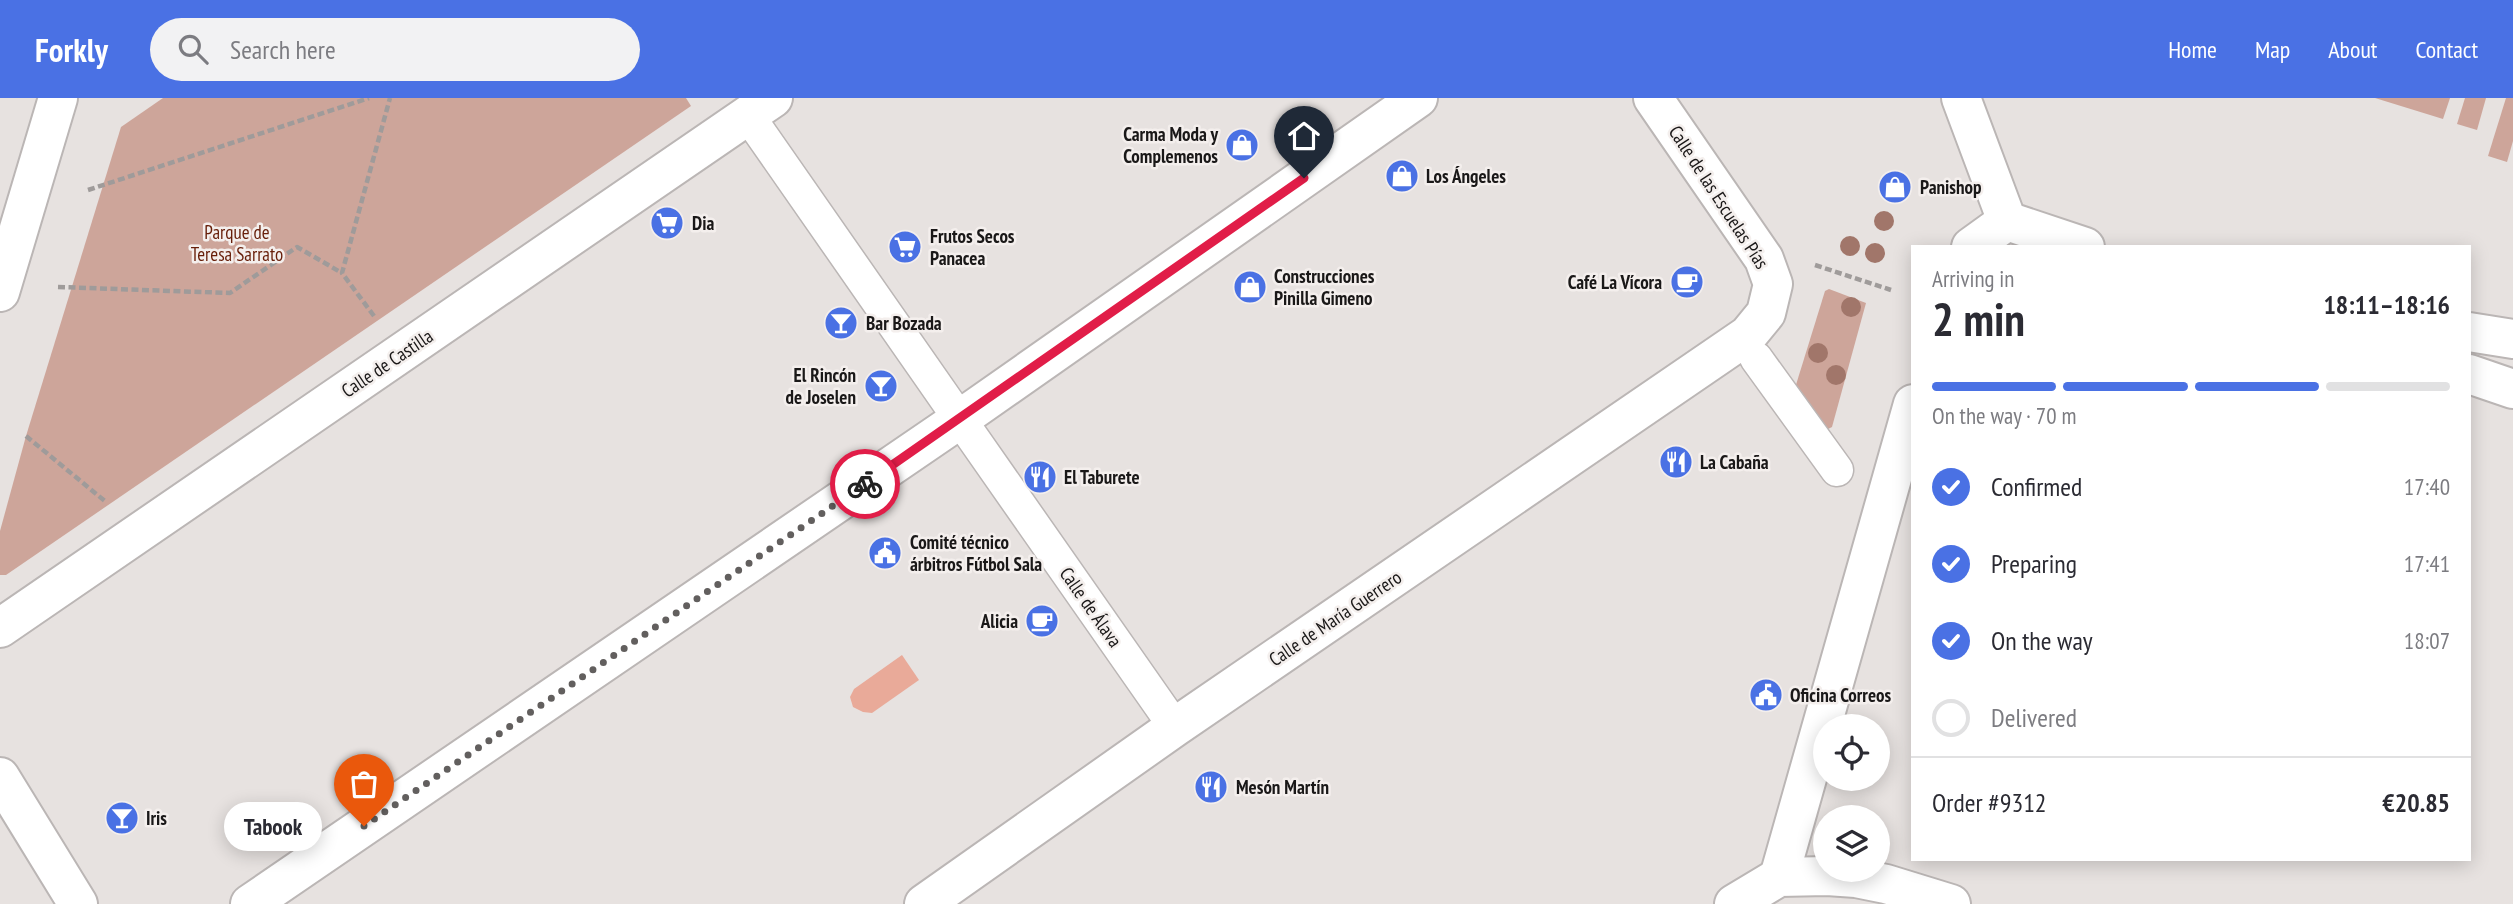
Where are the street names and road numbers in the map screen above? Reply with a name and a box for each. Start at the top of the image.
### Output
street label: Calle de las Escuelas Pías [1664,121,1774,273]
street label: Calle de Castilla [337,324,437,402]
street label: Calle de Álava [1055,562,1127,652]
street label: Calle de María Guerrero [1264,565,1406,671]

